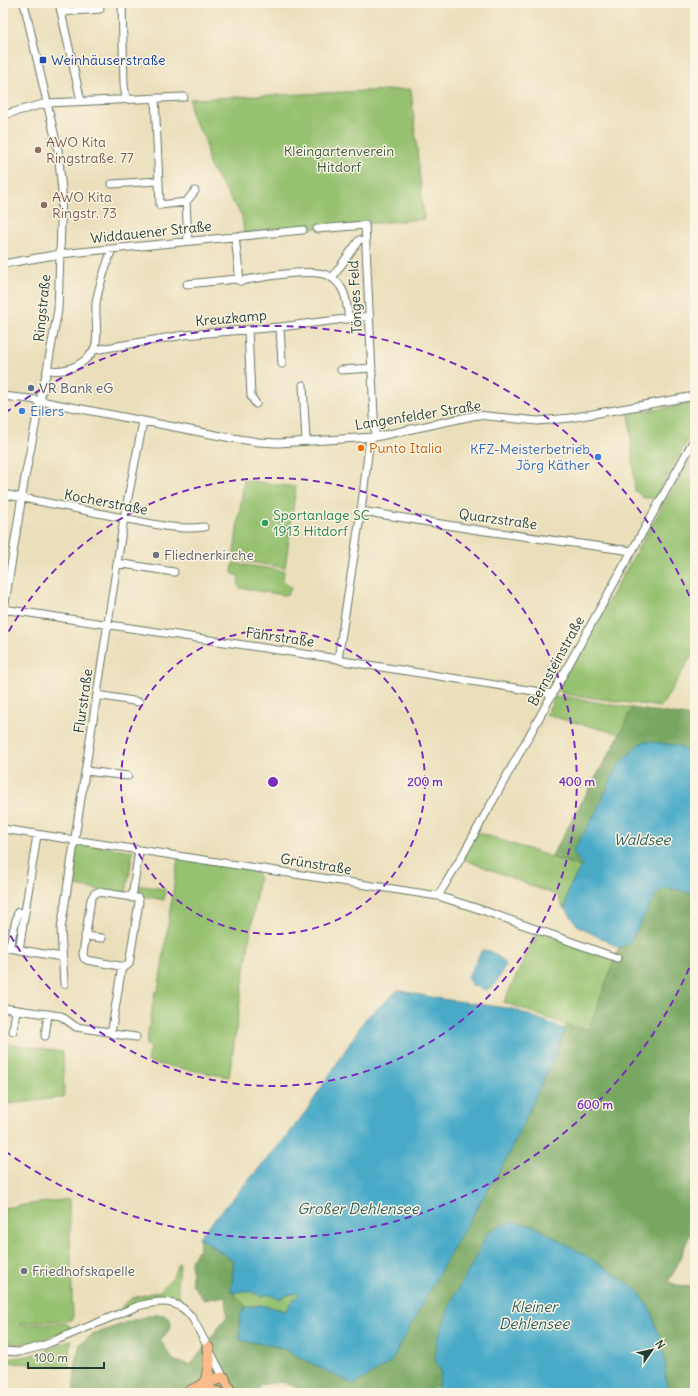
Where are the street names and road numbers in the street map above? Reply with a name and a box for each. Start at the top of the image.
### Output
street label: Widdauener Straße [90,217,212,247]
street label: Tönges Feld [344,260,366,334]
street label: Ringstraße [30,273,54,343]
street label: Kreuzkamp [195,306,267,330]
street label: Langenfelder Straße [354,396,482,434]
street label: Kocherstraße [63,485,149,519]
street label: Quarzstraße [458,505,538,533]
street label: Bernsteinstraße [524,613,588,709]
street label: Fährstraße [245,623,315,651]
street label: Flurstraße [70,668,96,734]
street label: Grünstraße [279,849,353,879]

